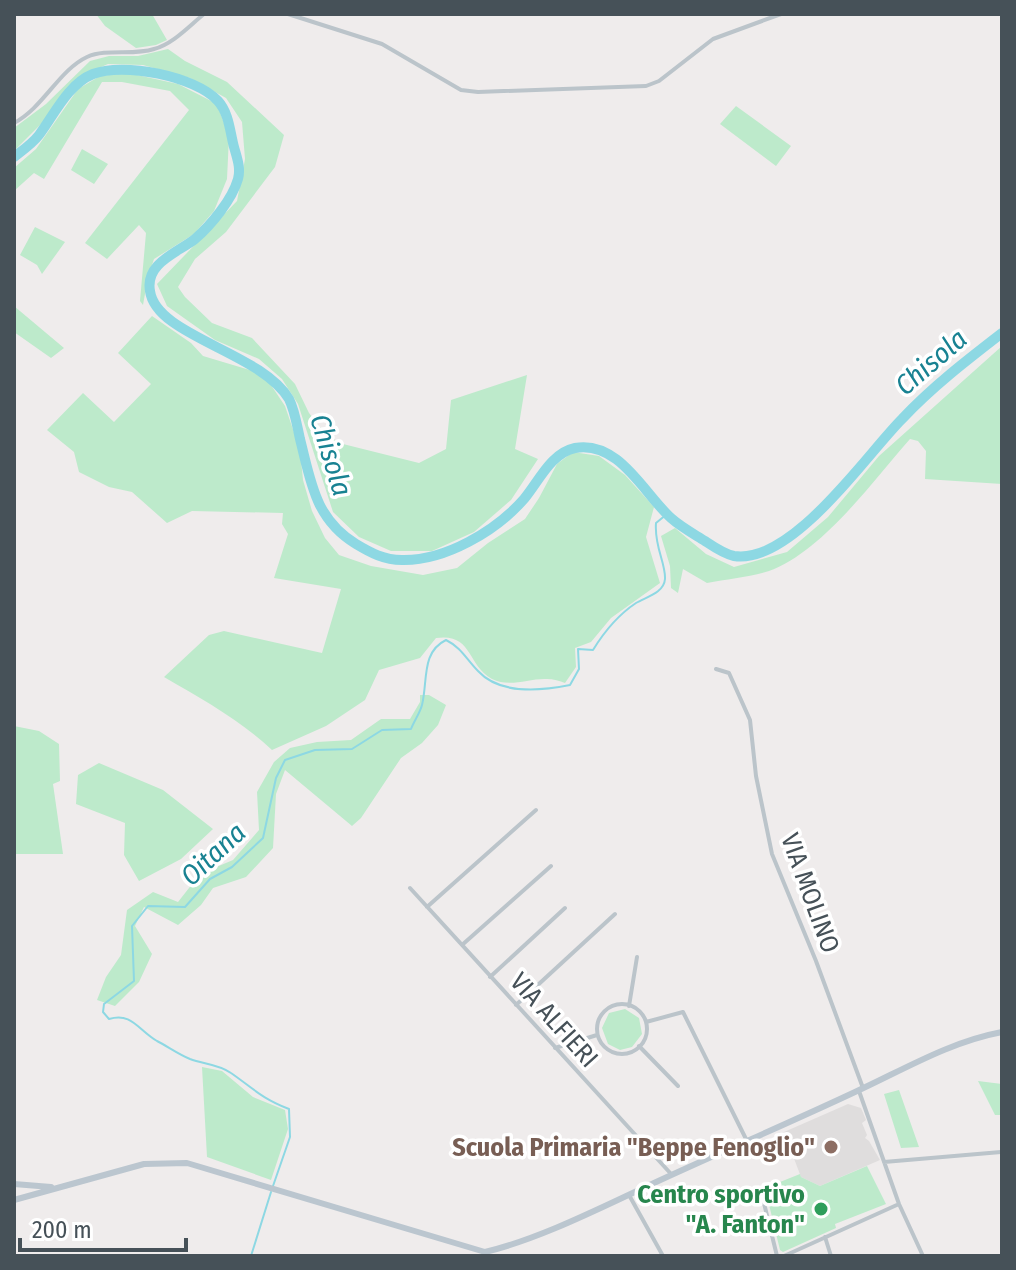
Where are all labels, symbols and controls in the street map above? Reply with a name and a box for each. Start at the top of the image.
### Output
water label: Chisola [889,322,973,402]
water label: Chisola [303,410,359,500]
water label: Oitana [174,816,252,892]
street label: VIA MOLINO [774,829,846,957]
street label: VIA ALFIERI [504,966,604,1074]
place label: Scuola Primaria "Beppe Fenoglio" [452,1132,815,1163]
marker: Scuola Primaria "Beppe Fenoglio" [822,1138,840,1156]
place label: Centro sportivo "A. Fanton" [637,1179,805,1240]
marker: Centro sportivo "A. Fanton" [812,1200,830,1218]
scale bar [20,1202,186,1252]
text: 200 m [32,1216,92,1244]

